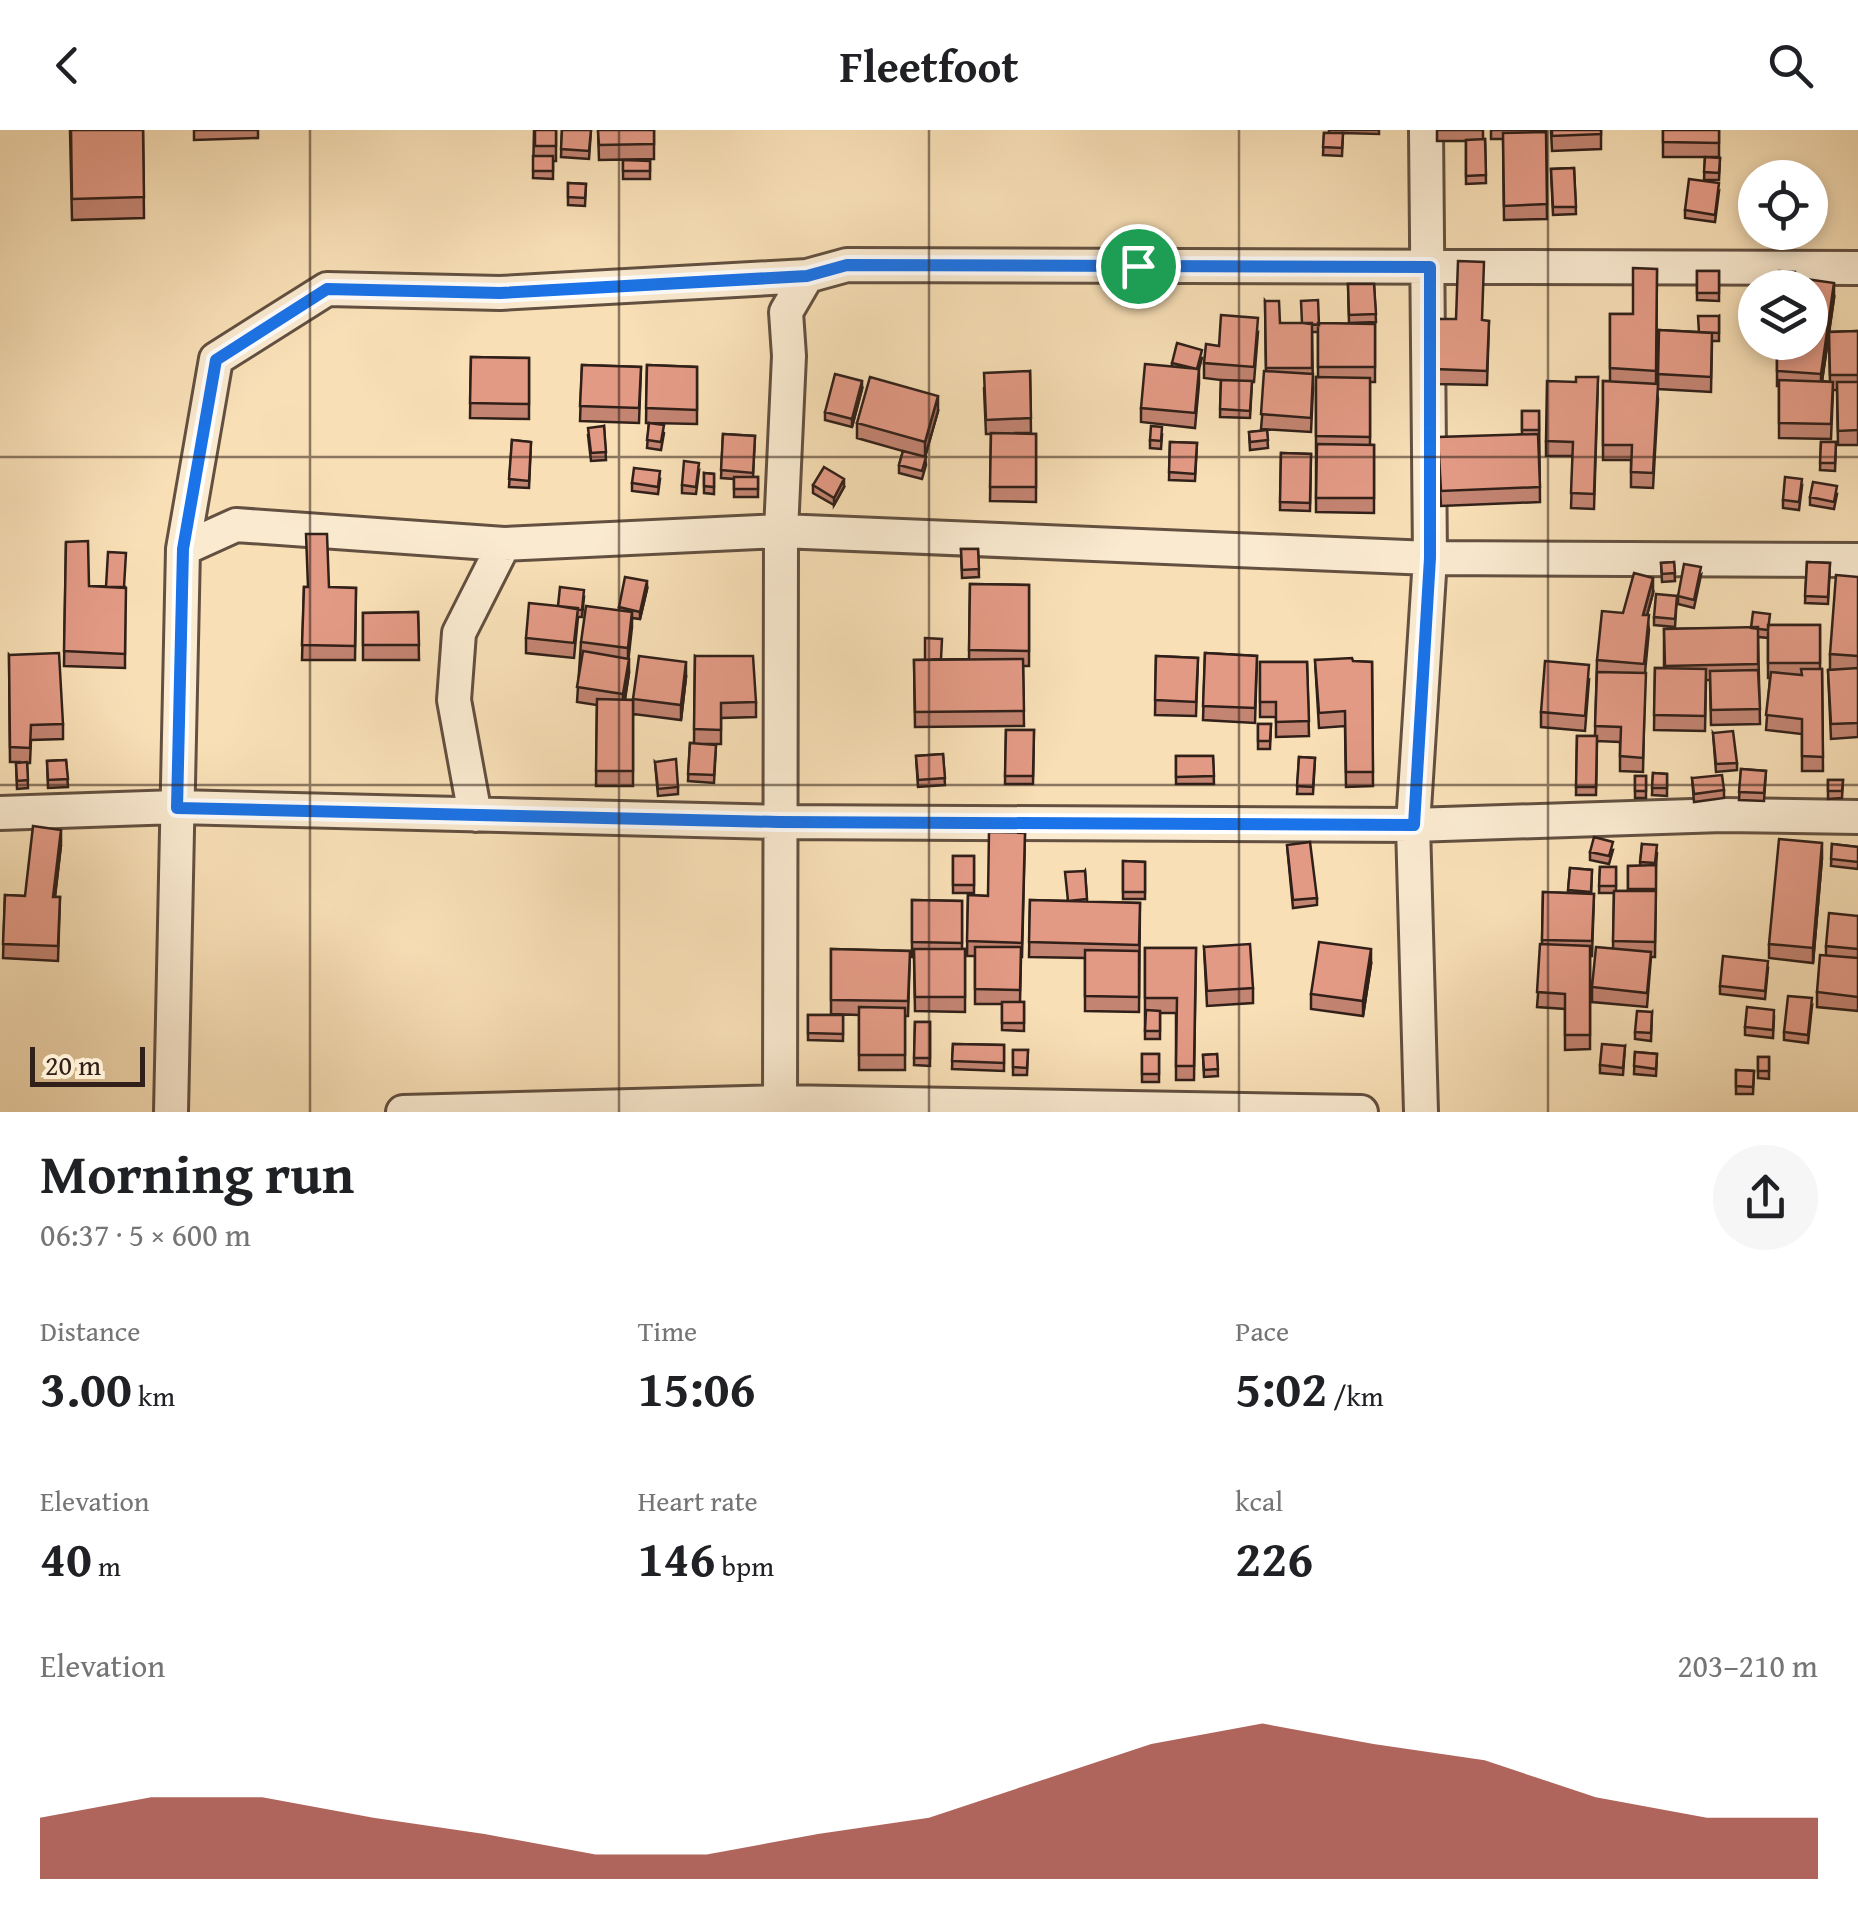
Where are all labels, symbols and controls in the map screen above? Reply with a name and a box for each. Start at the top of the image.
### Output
text: Fleetfoot [839,33,1019,98]
icon: back [40,38,95,93]
icon: search [1763,38,1818,93]
map controls [1738,160,1828,360]
button: locate [1738,160,1828,250]
pin [1096,224,1181,309]
icon: arrive [1111,239,1166,294]
button: layers [1738,270,1828,360]
scale bar [30,1042,145,1086]
text: 20 m [45,1044,101,1085]
text: Morning run [40,1133,354,1213]
button: share [1713,1145,1818,1250]
text: 06:37 · 5 × 600 m [40,1211,251,1258]
text: Distance [40,1310,140,1351]
text: Time [638,1310,697,1351]
text: Pace [1235,1310,1289,1351]
text: 3.00 [40,1351,132,1424]
text: 15:06 [638,1351,755,1424]
text: 5:02 [1235,1351,1327,1424]
text: km [132,1375,175,1416]
text: /km [1327,1375,1384,1416]
text: Elevation [40,1480,150,1521]
text: Heart rate [638,1480,758,1521]
text: kcal [1235,1480,1283,1521]
text: 40 [40,1521,92,1594]
text: 146 [638,1521,715,1594]
text: 226 [1235,1521,1313,1594]
text: m [92,1545,121,1586]
text: bpm [715,1545,774,1586]
text: Elevation [40,1642,165,1689]
text: 203–210 m [1677,1642,1818,1689]

